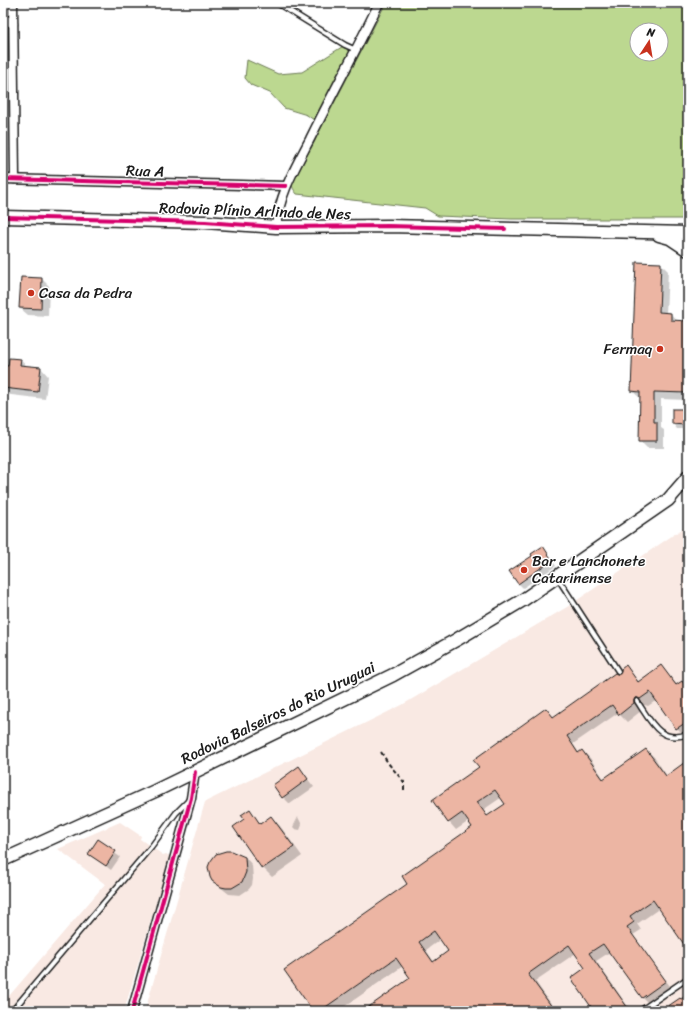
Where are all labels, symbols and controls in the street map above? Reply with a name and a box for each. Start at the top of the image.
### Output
north arrow [629,22,669,62]
text: N [644,22,657,43]
street label: Rua A [125,157,165,185]
street label: Rodovia Plínio Arlindo de Nes [159,195,351,227]
place label: Casa da Pedra [39,280,132,306]
marker: Casa da Pedra [26,288,36,298]
place label: Fermaq [604,336,653,362]
marker: Fermaq [655,344,665,354]
place label: Bar e Lanchonete Catarinense [532,548,645,591]
marker: Bar e Lanchonete Catarinense [519,565,529,575]
street label: Rodovia Balseiros do Rio Uruguai [176,654,380,771]

